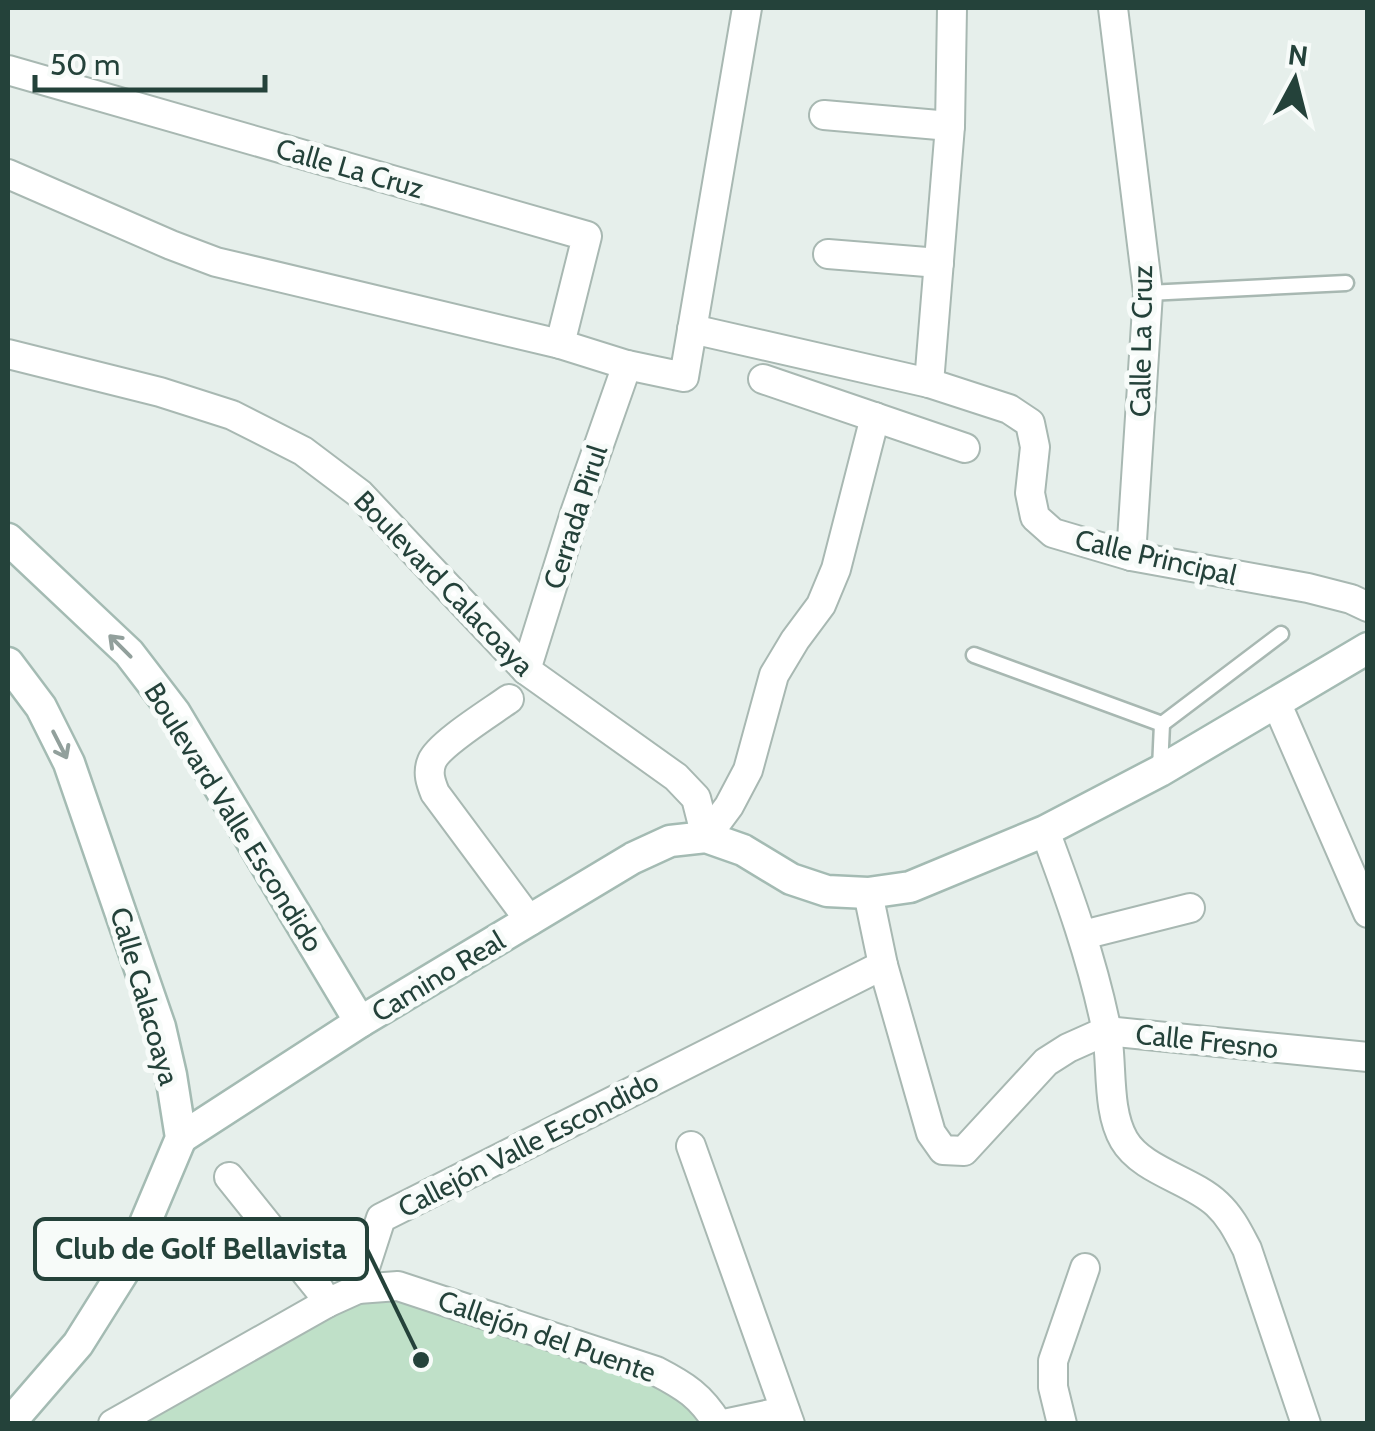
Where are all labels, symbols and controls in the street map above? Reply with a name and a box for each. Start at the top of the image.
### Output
scale bar [35,30,265,92]
north arrow [1245,30,1345,130]
text: N [1286,37,1310,73]
text: 50 m [50,46,120,83]
street label: Calle La Cruz [272,131,428,205]
street label: Calle La Cruz [1123,265,1159,417]
street label: Cerrada Pirul [536,440,614,593]
street label: Boulevard Calacoaya [347,484,541,683]
street label: Calle Principal [1072,522,1241,592]
one-way arrow [109,634,133,658]
street label: Boulevard Valle Escondido [137,676,331,958]
one-way arrow [51,729,70,759]
street label: Calle Calacoaya [103,903,187,1089]
street label: Camino Real [365,923,511,1029]
street label: Calle Fresno [1134,1017,1280,1065]
street label: Callejón Valle Escondido [392,1064,664,1224]
callout: Club de Golf Bellavista [35,1219,367,1279]
text: Club de Golf Bellavista [55,1230,347,1267]
street label: Callejón del Puente [434,1283,660,1389]

